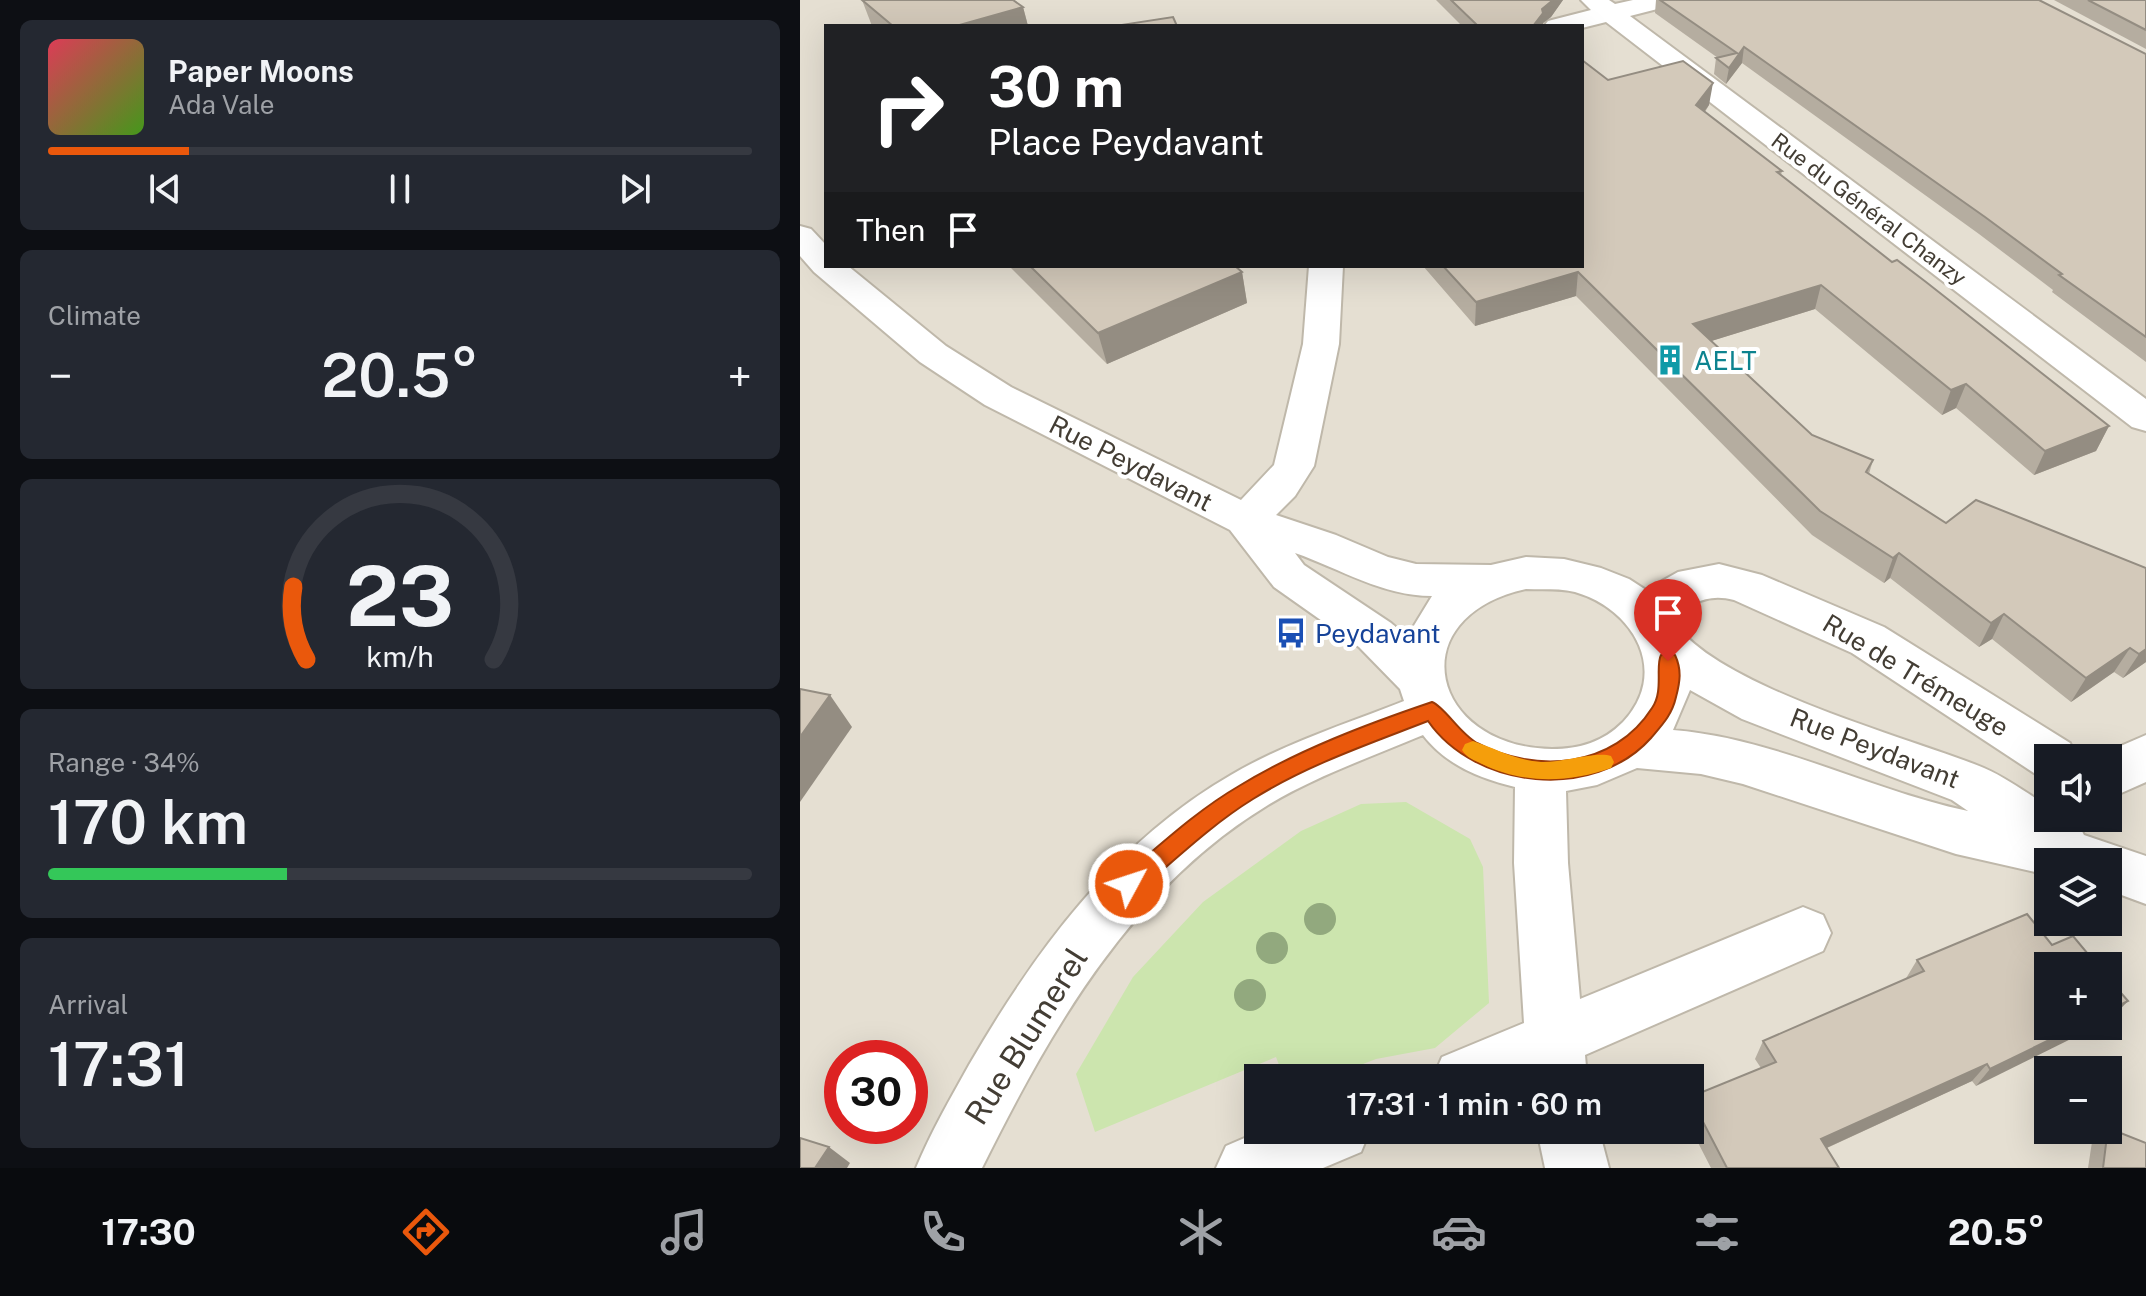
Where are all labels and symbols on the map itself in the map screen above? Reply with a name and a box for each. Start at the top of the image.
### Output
street label: Rue du Général Chanzy [1767,127,1972,291]
building icon: AELT [1653,343,1687,377]
place label: AELT [1694,345,1757,376]
street label: Rue Peydavant [1044,409,1218,517]
pin [1634,579,1702,661]
street label: Rue de Trémeuge [1817,607,2015,743]
bus stop icon: Peydavant [1274,616,1308,650]
place label: Peydavant [1315,618,1441,649]
street label: Rue Peydavant [1786,701,1964,795]
position arrow [1087,842,1171,926]
street label: Rue Blumerel [957,941,1095,1131]
speed limit sign: 30 [824,1040,928,1144]

